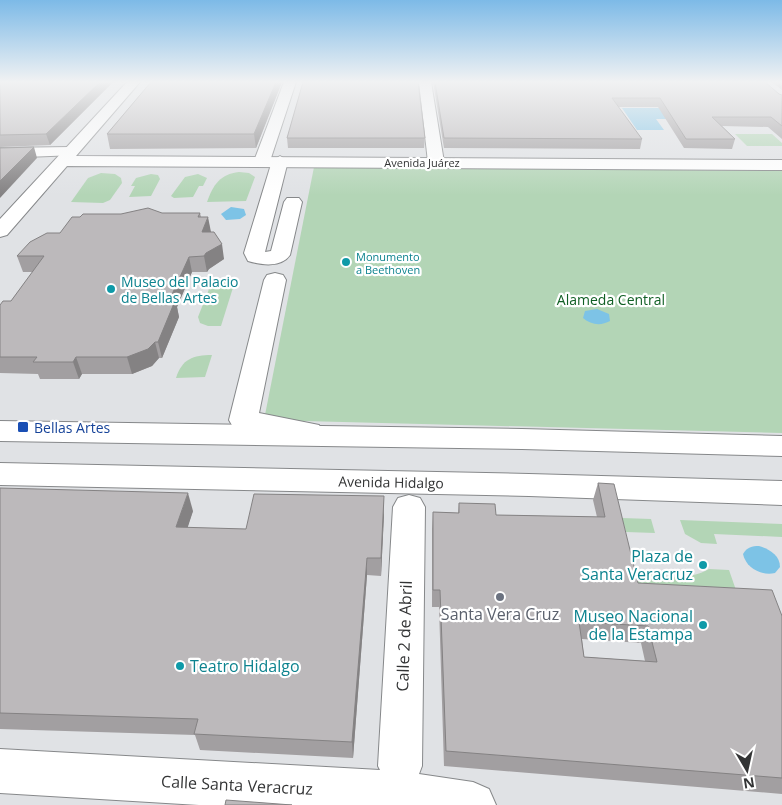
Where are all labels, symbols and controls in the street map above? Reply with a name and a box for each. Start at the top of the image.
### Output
street label: Avenida Juárez [384,155,460,170]
place label: Monumento a Beethoven [356,249,420,277]
marker: Monumento a Beethoven [340,256,352,268]
place label: Museo del Palacio de Bellas Artes [121,272,239,307]
marker: Museo del Palacio de Bellas Artes [105,283,117,295]
park label: Alameda Central [557,290,665,309]
place label: Bellas Artes [34,418,110,437]
marker: Bellas Artes [16,420,30,434]
street label: Avenida Hidalgo [338,472,444,492]
place label: Plaza de Santa Veracruz [581,545,693,585]
marker: Plaza de Santa Veracruz [697,559,709,571]
street label: Calle 2 de Abril [391,580,417,692]
marker: Santa Vera Cruz [494,591,506,603]
place label: Santa Vera Cruz [441,603,559,625]
place label: Museo Nacional de la Estampa [573,605,693,645]
marker: Museo Nacional de la Estampa [697,619,709,631]
place label: Teatro Hidalgo [190,655,300,677]
marker: Teatro Hidalgo [174,660,186,672]
north arrow [722,745,772,795]
street label: Calle Santa Veracruz [161,770,313,800]
text: N [742,773,756,794]

